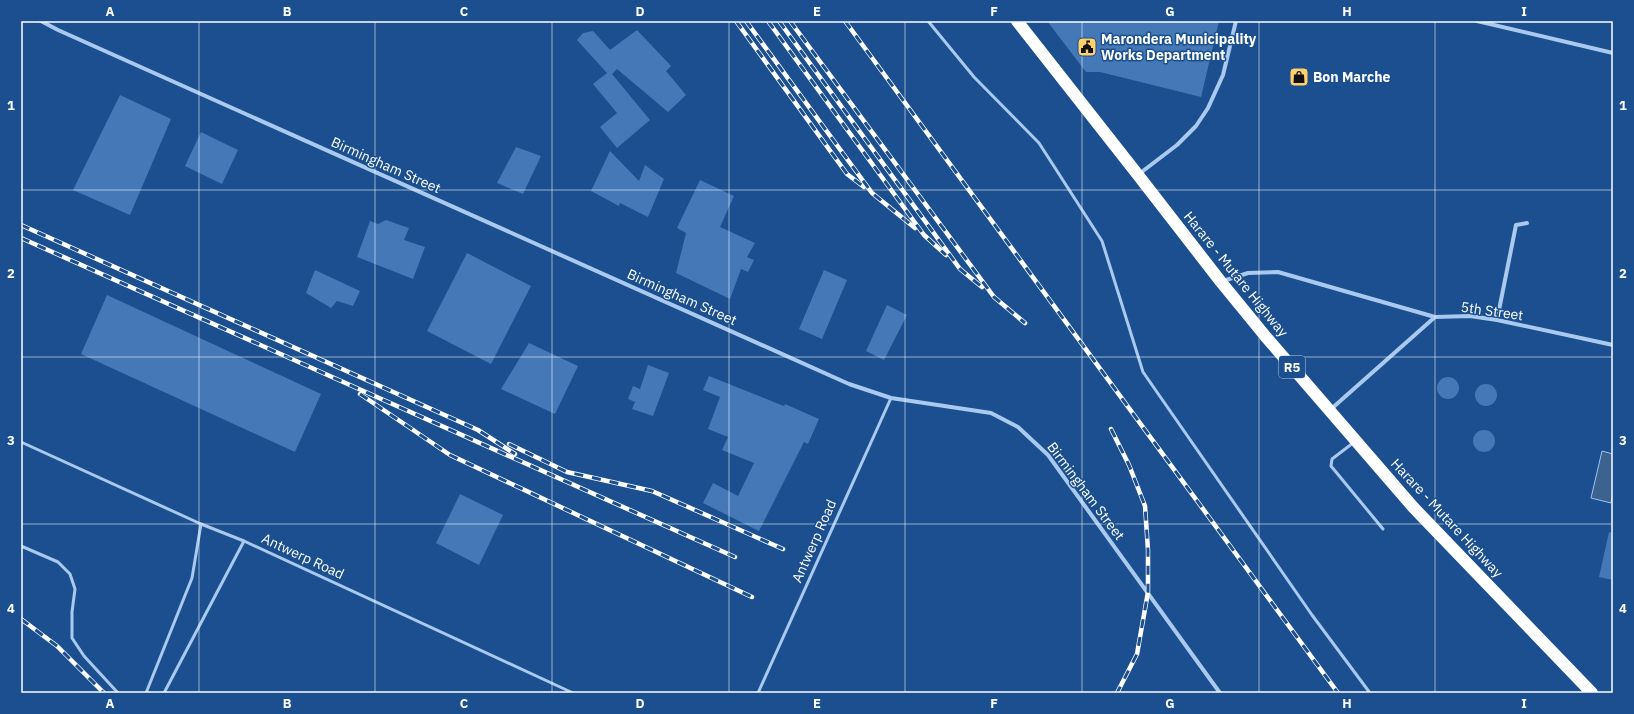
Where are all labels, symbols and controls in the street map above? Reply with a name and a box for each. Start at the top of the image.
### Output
text: A [106,3,115,20]
text: B [283,3,292,20]
text: C [460,3,469,20]
text: D [635,3,645,20]
text: E [813,3,821,20]
text: F [990,3,998,20]
text: G [1165,3,1175,20]
text: H [1342,3,1352,20]
text: I [1521,3,1527,20]
place label: Marondera Municipality Works Department [1101,30,1257,64]
public building icon: Marondera Municipality Works Department [1076,36,1098,58]
shop icon: Bon Marche [1288,66,1310,88]
place label: Bon Marche [1313,68,1390,86]
text: 1 [7,97,15,114]
text: 1 [1619,97,1627,114]
street label: Birmingham Street [328,133,444,197]
street label: Harare - Mutare Highway [1180,208,1292,340]
text: 2 [7,265,15,282]
street label: Birmingham Street [624,265,740,329]
text: 2 [1619,265,1627,282]
street label: 5th Street [1460,298,1525,324]
road number: R5 [1279,356,1305,378]
text: 3 [7,432,15,449]
text: 3 [1619,432,1627,449]
street label: Birmingham Street [1043,438,1129,544]
street label: Harare - Mutare Highway [1387,455,1507,581]
street label: Antwerp Road [788,497,840,585]
street label: Antwerp Road [259,529,347,583]
text: 4 [7,600,15,617]
text: 4 [1619,600,1627,617]
text: A [106,695,115,712]
text: B [283,695,292,712]
text: C [460,695,469,712]
text: D [635,695,645,712]
text: E [813,695,821,712]
text: F [990,695,998,712]
text: G [1165,695,1175,712]
text: H [1342,695,1352,712]
text: I [1521,695,1527,712]

